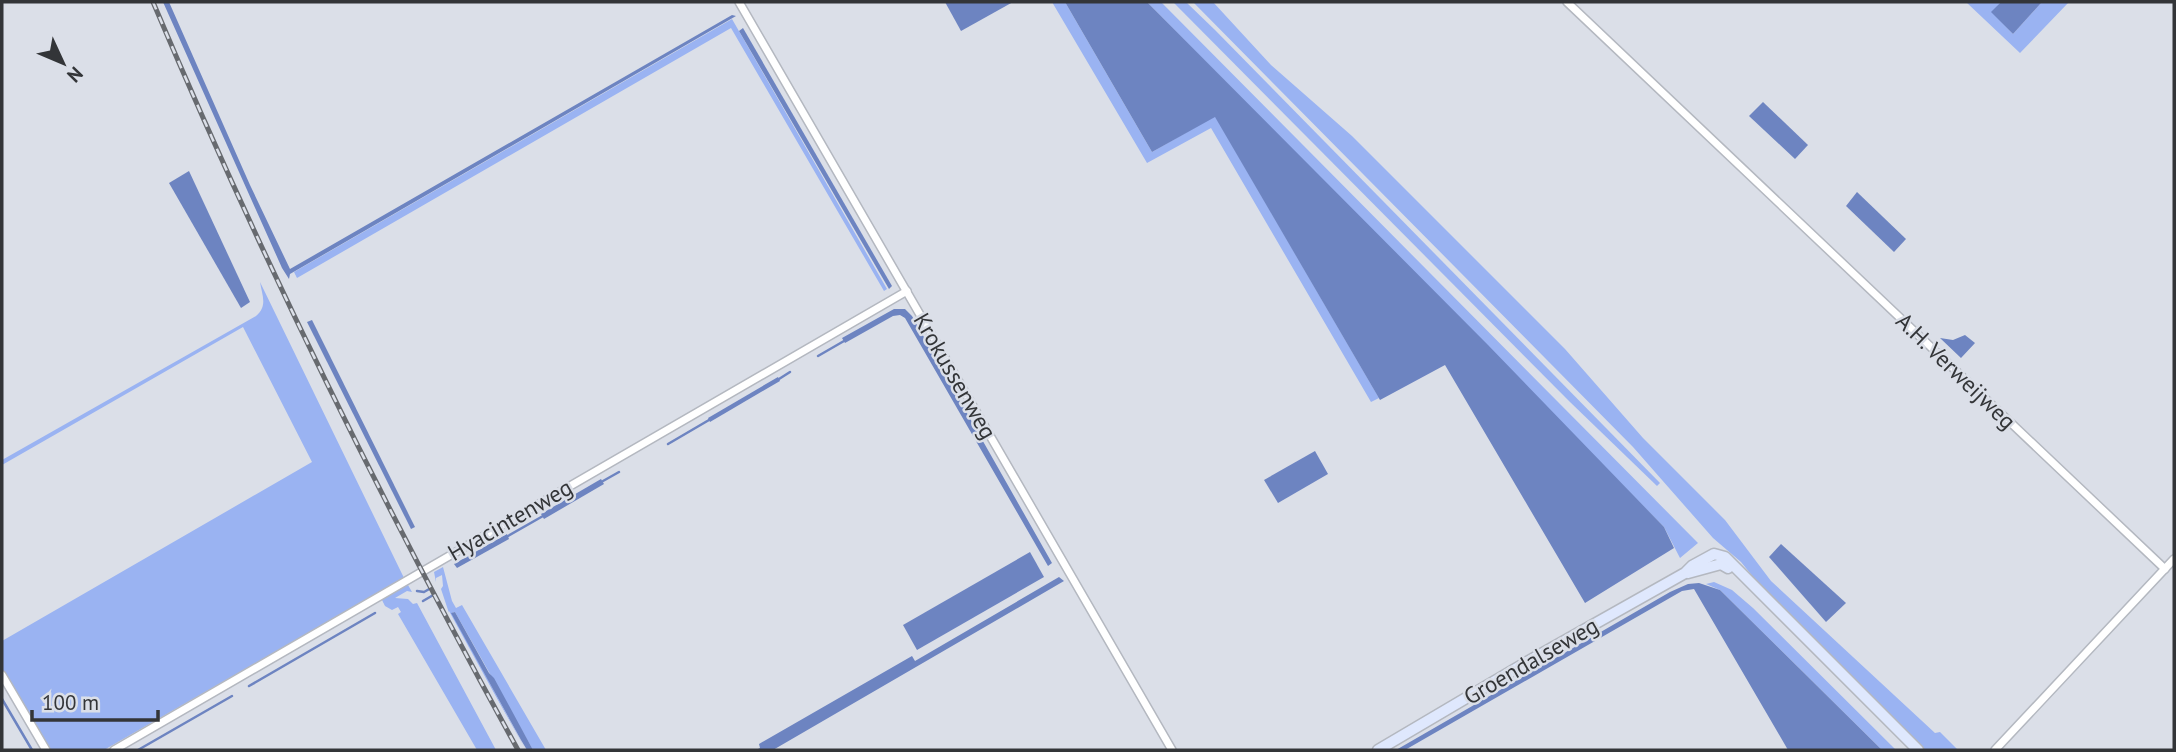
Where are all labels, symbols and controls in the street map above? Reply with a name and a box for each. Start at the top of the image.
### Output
north arrow [28,28,98,98]
text: N [62,62,88,88]
street label: A.H. Verweijweg [1890,306,2022,435]
street label: Krokussenweg [908,307,1003,444]
street label: Hyacintenweg [442,472,577,567]
street label: Groendalseweg [1458,610,1603,711]
scale bar [32,678,158,722]
text: 100 m [42,689,99,716]

